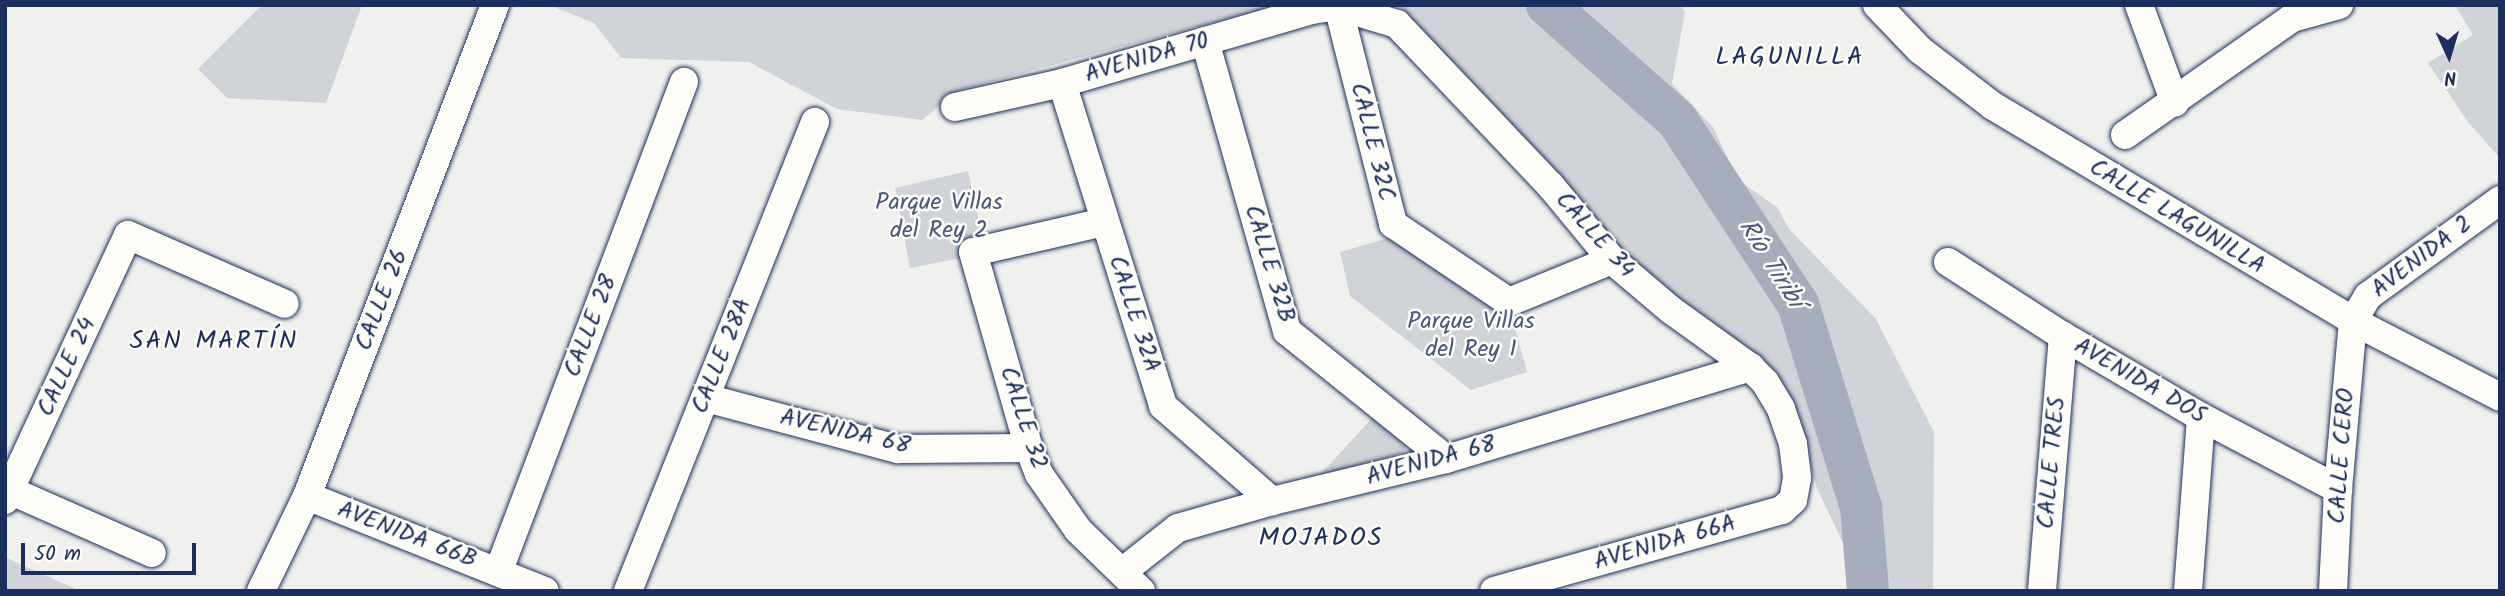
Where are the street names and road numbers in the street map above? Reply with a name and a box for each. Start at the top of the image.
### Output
street label: AVENIDA 70 [1082,27,1212,89]
street label: CALLE 32C [1343,80,1401,204]
street label: CALLE LAGUNILLA [2084,153,2270,281]
street label: CALLE 34 [1549,186,1641,284]
street label: CALLE 32B [1237,202,1301,326]
street label: AVENIDA 2 [2366,210,2478,304]
street label: CALLE 26 [350,245,414,355]
street label: CALLE 32A [1102,252,1166,376]
street label: CALLE 28 [558,271,624,381]
street label: CALLE 28A [686,294,758,418]
street label: CALLE 24 [32,313,102,421]
street label: AVENIDA DOS [2069,332,2211,430]
street label: CALLE 32 [993,363,1053,473]
street label: CALLE CERO [2323,387,2361,525]
street label: CALLE TRES [2032,396,2072,530]
street label: AVENIDA 68 [777,403,913,461]
street label: AVENIDA 68 [1363,430,1499,492]
street label: AVENIDA 66B [333,495,481,575]
street label: AVENIDA 66A [1591,509,1739,577]

